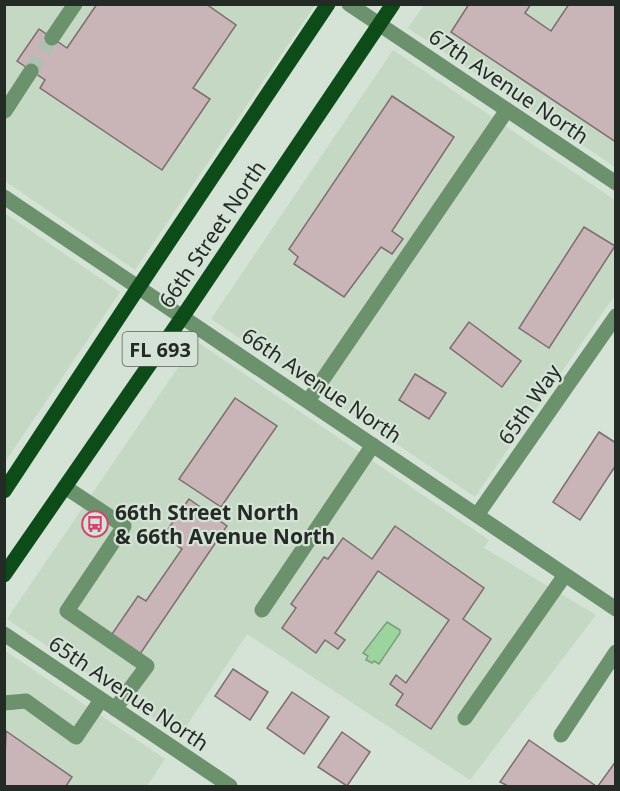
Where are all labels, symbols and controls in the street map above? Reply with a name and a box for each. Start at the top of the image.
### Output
street label: 67th Avenue North [424,22,594,150]
street label: 66th Street North [152,155,272,313]
street label: 66th Avenue North [237,321,407,449]
road number: FL 693 [122,332,198,366]
street label: 65th Way [491,358,567,450]
place label: 66th Street North & 66th Avenue North [115,498,335,550]
bus stop icon: 66th Street North & 66th Avenue North [80,509,110,539]
street label: 65th Avenue North [44,629,214,757]

